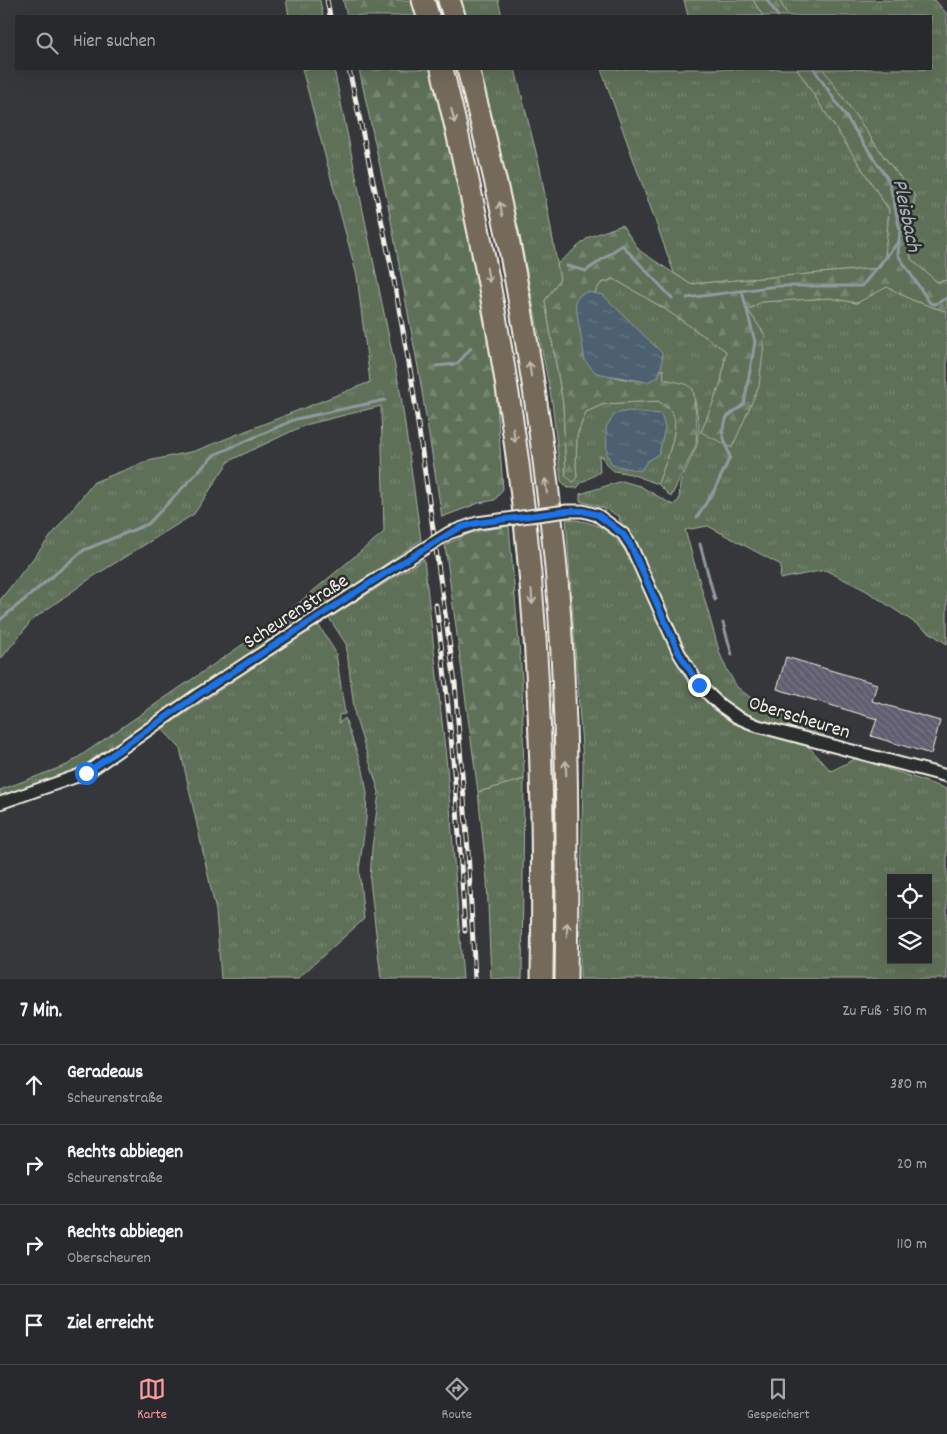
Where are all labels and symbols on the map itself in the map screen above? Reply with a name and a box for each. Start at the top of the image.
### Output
one-way arrow [449,108,459,124]
water label: Pleisbach [883,177,928,256]
one-way arrow [496,202,505,218]
one-way arrow [484,266,494,282]
one-way arrow [525,361,535,377]
one-way arrow [510,427,520,443]
one-way arrow [541,478,551,494]
street label: Scheurenstraße [239,568,355,657]
one-way arrow [527,588,537,604]
route end [688,674,711,697]
street label: Oberscheuren [745,690,853,748]
one-way arrow [561,760,571,776]
route start [75,762,98,785]
one-way arrow [562,923,572,939]

